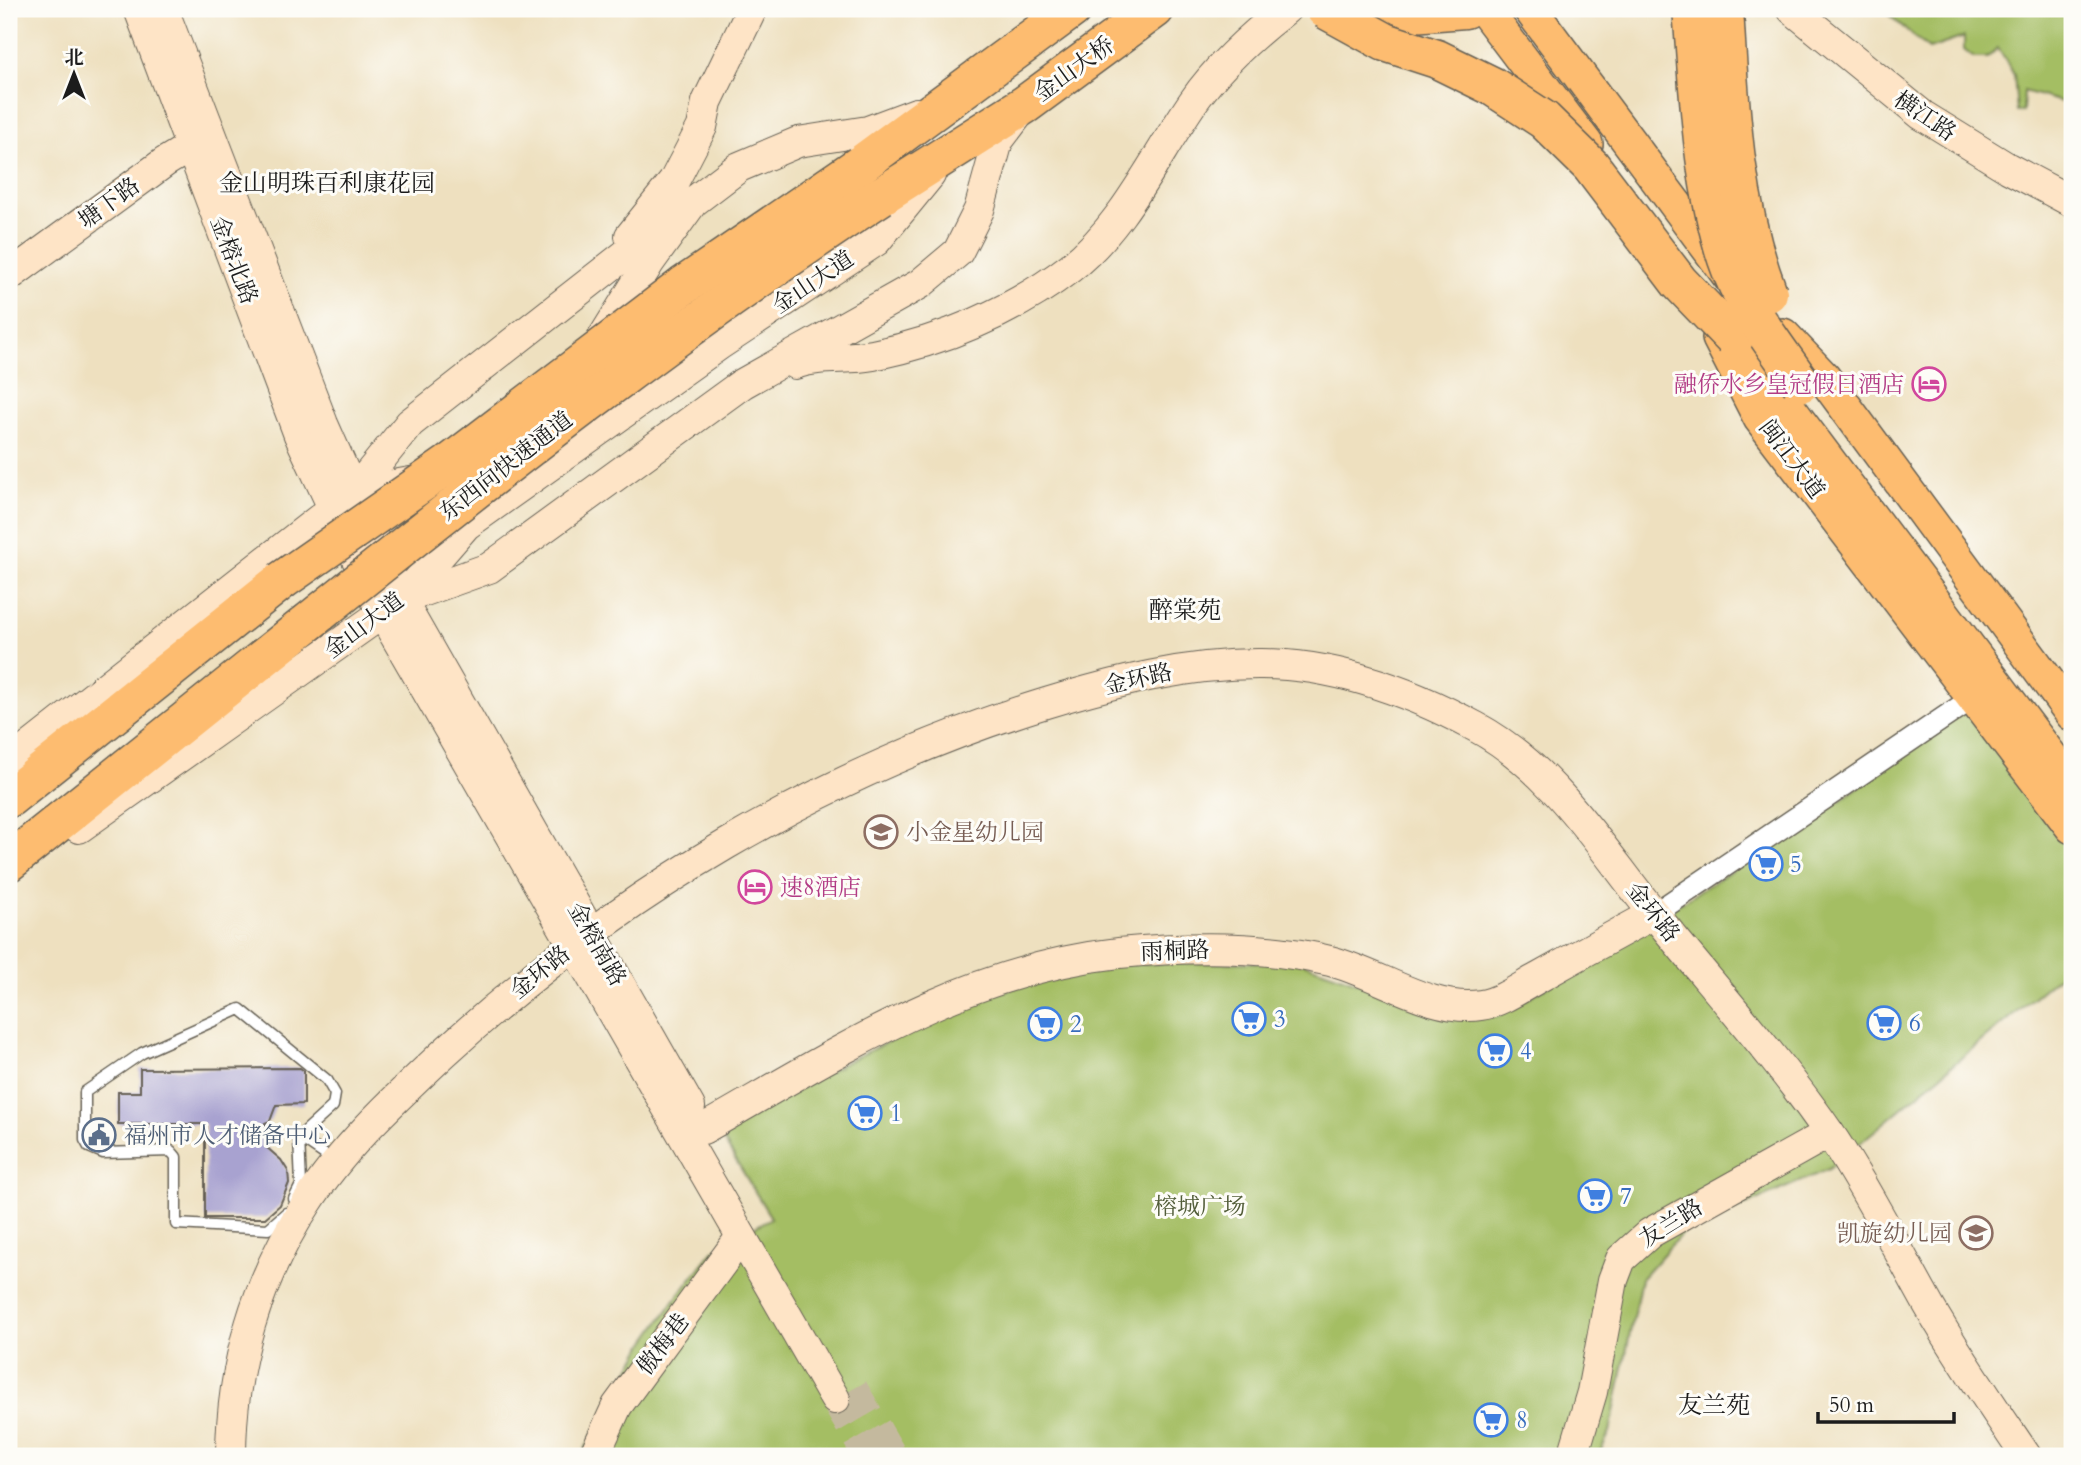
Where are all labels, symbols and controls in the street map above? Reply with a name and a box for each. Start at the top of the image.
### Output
street label: 金山大桥 [1028,29,1120,109]
north arrow [38,38,108,108]
text: 北 [64,45,84,71]
street label: 横江路 [1888,84,1962,148]
district label: 金山明珠百利康花园 [219,167,435,200]
street label: 塘下路 [72,170,146,236]
street label: 金榕北路 [203,212,265,308]
street label: 金山大道 [766,243,860,321]
hotel icon: 融侨水乡皇冠假日酒店 [1910,365,1948,403]
place label: 融侨水乡皇冠假日酒店 [1674,369,1904,400]
street label: 东西向快速通道 [433,404,579,528]
street label: 闽江大道 [1752,413,1832,505]
street label: 金山大道 [318,585,410,665]
district label: 醉棠苑 [1149,594,1221,627]
street label: 金环路 [1101,656,1175,702]
school or university icon: 小金星幼儿园 [862,813,900,851]
place label: 小金星幼儿园 [906,817,1044,848]
supermarket icon: 5 [1747,845,1785,883]
place label: 5 [1790,849,1802,880]
hotel icon: 速8酒店 [736,868,774,906]
place label: 速8酒店 [780,872,861,903]
street label: 金环路 [1619,875,1687,949]
street label: 金榕南路 [561,896,633,992]
street label: 雨桐路 [1140,934,1210,968]
street label: 金环路 [503,938,577,1006]
supermarket icon: 3 [1230,1000,1268,1038]
place label: 3 [1274,1004,1286,1035]
supermarket icon: 6 [1865,1004,1903,1042]
supermarket icon: 2 [1026,1005,1064,1043]
place label: 6 [1909,1008,1921,1039]
place label: 2 [1070,1009,1082,1040]
supermarket icon: 4 [1476,1032,1514,1070]
place label: 4 [1520,1036,1532,1067]
supermarket icon: 1 [846,1094,884,1132]
place label: 1 [890,1098,902,1129]
public building icon: 福州市人才储备中心 [80,1116,118,1154]
place label: 福州市人才储备中心 [124,1120,331,1151]
supermarket icon: 7 [1576,1177,1614,1215]
place label: 7 [1620,1181,1632,1212]
park label: 榕城广场 [1154,1191,1246,1222]
street label: 友兰路 [1634,1192,1708,1254]
school or university icon: 凯旋幼儿园 [1957,1214,1995,1252]
place label: 凯旋幼儿园 [1837,1218,1952,1249]
street label: 傲梅巷 [630,1307,696,1381]
scale bar [1818,1381,1955,1425]
district label: 友兰苑 [1678,1389,1750,1422]
text: 50 m [1829,1391,1874,1420]
supermarket icon: 8 [1472,1401,1510,1439]
place label: 8 [1516,1405,1528,1436]

